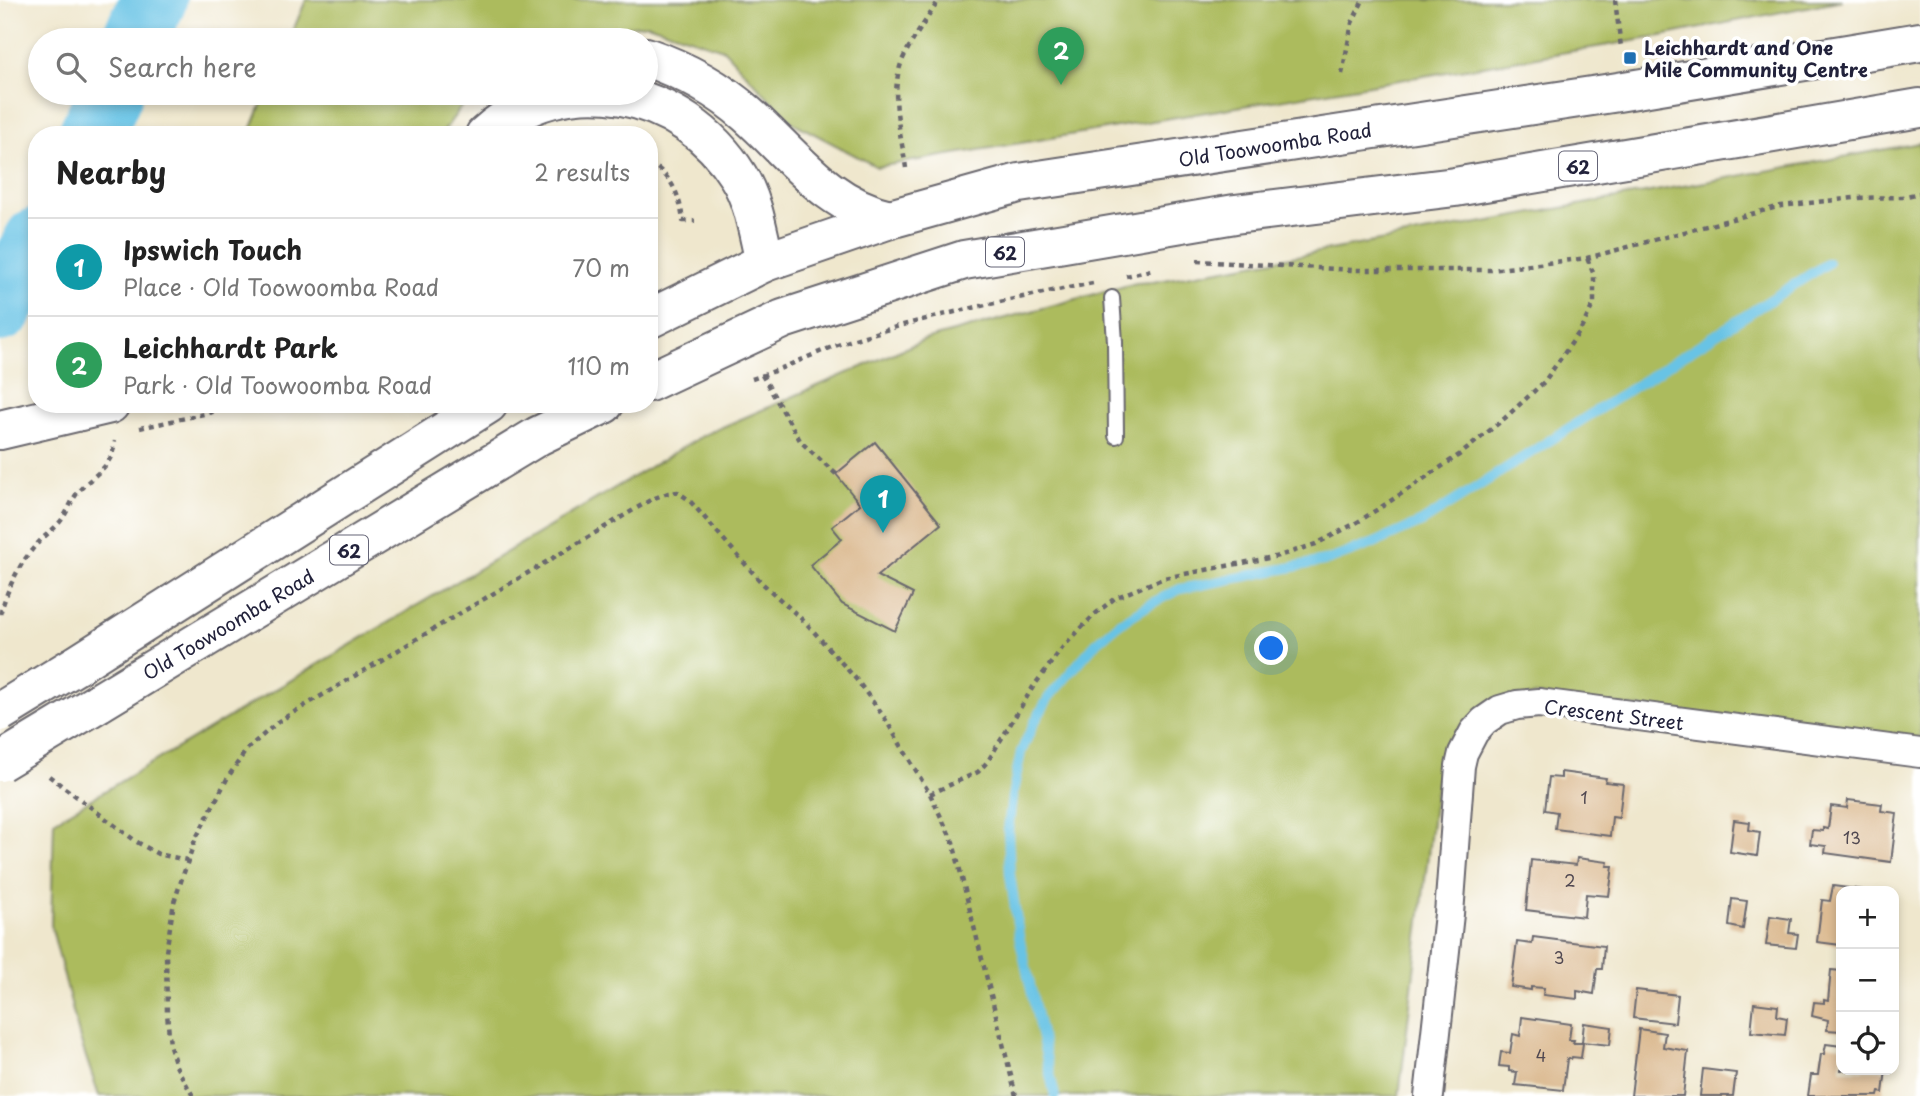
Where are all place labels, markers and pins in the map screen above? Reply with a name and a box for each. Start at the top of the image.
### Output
pin: 2 [1038,27,1084,85]
place label: Leichhardt and One Mile Community Centre [1644,33,1868,83]
marker: Leichhardt and One Mile Community Centre [1622,50,1638,66]
pin: 1 [860,475,906,533]

